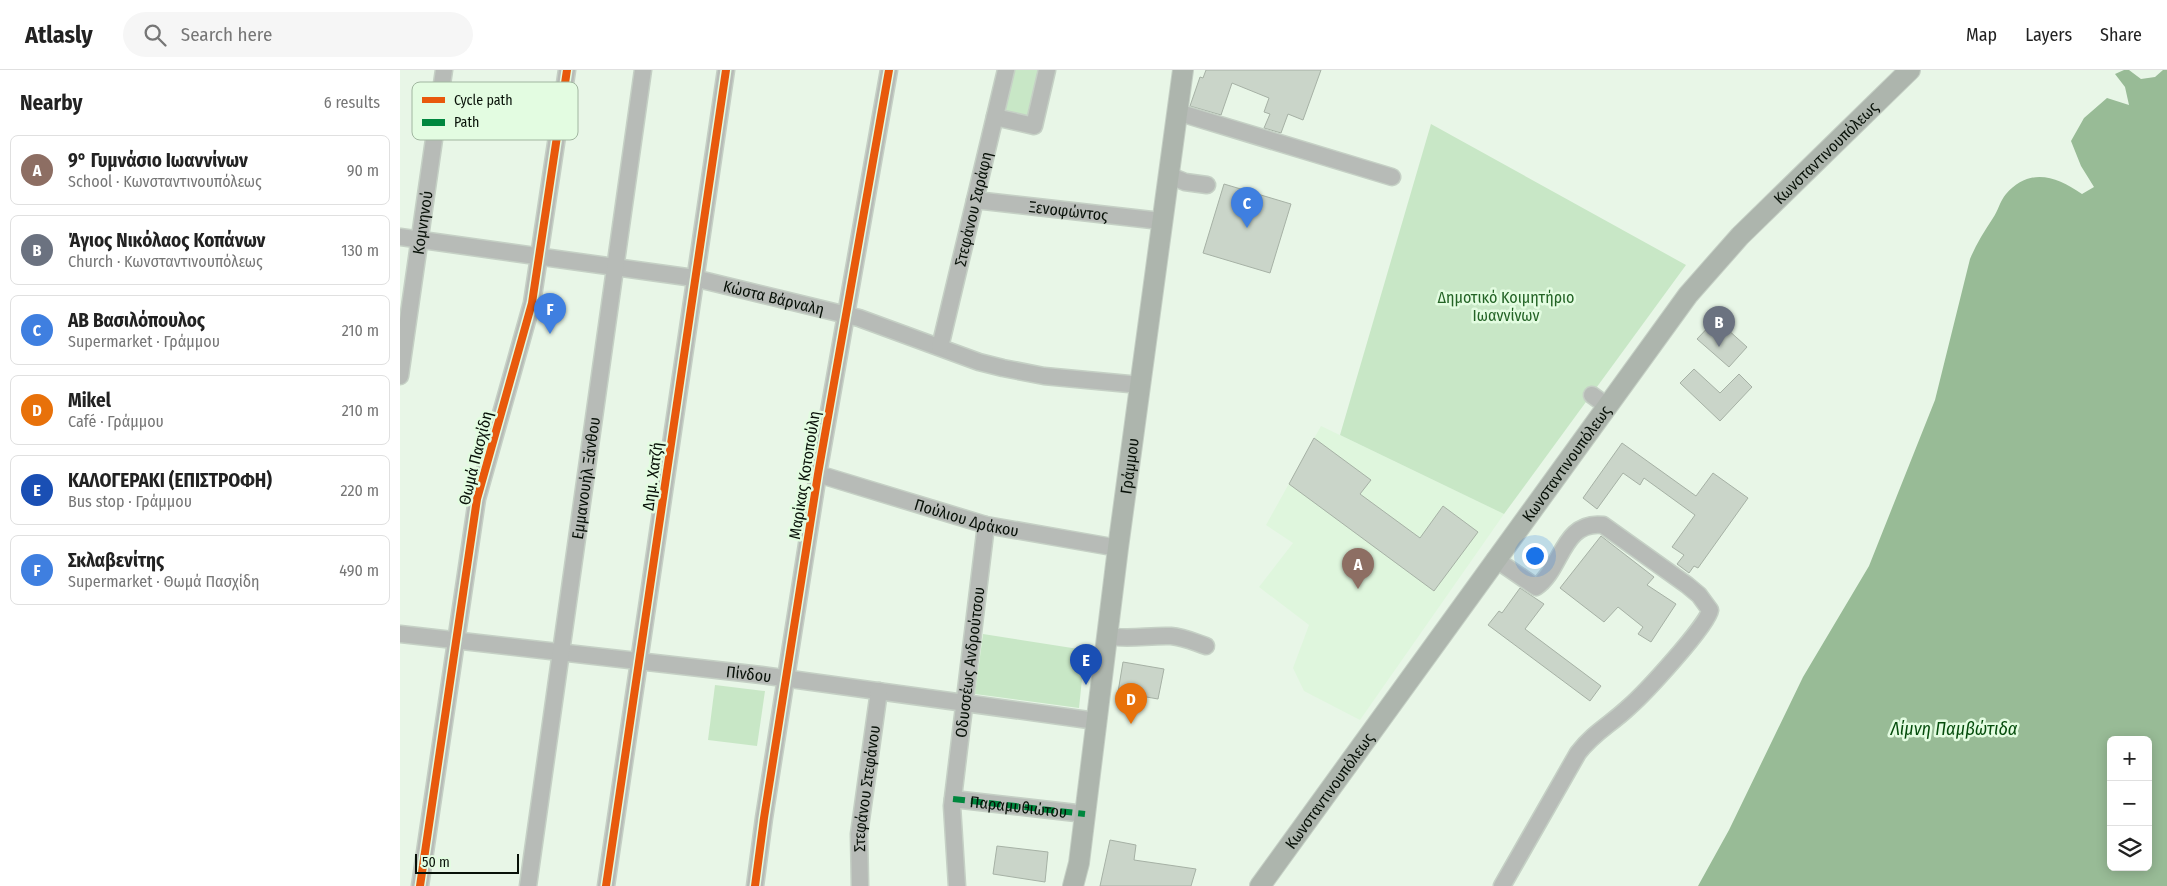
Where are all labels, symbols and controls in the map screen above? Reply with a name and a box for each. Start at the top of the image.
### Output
search box [123,12,473,57]
text: Atlasly [25,21,93,49]
icon: search [141,21,169,49]
text: Search here [181,23,272,46]
text: Map [1966,24,1997,46]
text: Layers [2025,24,2072,46]
text: Share [2100,24,2142,46]
legend [412,82,578,140]
text: Nearby [20,90,82,116]
text: Cycle path [454,92,513,109]
text: 6 results [324,93,380,112]
street label: Κωνσταντινουπόλεως [1770,97,1882,208]
text: Path [454,114,479,131]
text: 9° Γυμνάσιο Ιωαννίνων [68,149,248,172]
street label: Στεφάνου Σαράφη [951,150,996,268]
text: A [33,161,41,180]
text: 90 m [347,161,379,180]
text: School · Κωνσταντινουπόλεως [68,172,262,191]
pin: C [1231,187,1263,228]
street label: Κομνηνού [409,190,437,256]
street label: Ξενοφώντος [1028,197,1109,225]
text: Άγιος Νικόλαος Κοπάνων [68,229,265,252]
text: B [33,241,41,260]
text: 130 m [341,241,379,260]
text: Church · Κωνσταντινουπόλεως [68,252,263,271]
street label: Κώστα Βάρναλη [721,276,826,319]
park label: Δημοτικό Κοιμητήριο Ιωαννίνων [1437,288,1575,325]
pin: F [534,293,566,334]
pin: B [1703,306,1735,347]
text: ΑΒ Βασιλόπουλος [68,309,205,332]
text: C [33,321,41,340]
text: 210 m [342,321,379,340]
text: Supermarket · Γράμμου [68,332,220,351]
text: Mikel [68,389,111,412]
text: D [32,401,42,420]
text: 210 m [342,401,379,420]
street label: Κωνσταντινουπόλεως [1518,402,1615,525]
street label: Θωμά Πασχίδη [455,409,496,507]
street label: Μαρίκας Κοτοπούλη [785,409,824,541]
text: Café · Γράμμου [68,412,164,431]
street label: Εμμανουήλ Ξάνθου [568,416,604,540]
street label: Γράμμου [1116,437,1143,495]
street label: Δημ. Χατζή [638,441,667,511]
text: ΚΑΛΟΓΕΡΑΚΙ (ΕΠΙΣΤΡΟΦΗ) [68,469,272,492]
text: E [33,481,41,500]
text: 220 m [340,481,379,500]
text: Bus stop · Γράμμου [68,492,192,511]
street label: Πούλιου Δράκου [912,495,1020,541]
your location [1522,543,1548,569]
pin: A [1342,548,1374,589]
text: Σκλαβενίτης [68,549,164,572]
text: F [33,561,41,580]
text: 490 m [339,561,379,580]
text: Supermarket · Θωμά Πασχίδη [68,572,260,591]
street label: Οδυσσέως Ανδρούτσου [951,586,988,739]
pin: E [1070,644,1102,685]
street label: Πίνδου [725,662,773,686]
pin: D [1115,683,1147,724]
water label: Λίμνη Παμβώτιδα [1889,718,2018,740]
street label: Στεφάνου Στεφάνου [850,724,884,852]
street label: Κωνσταντινουπόλεως [1281,729,1378,852]
map controls [2107,736,2152,871]
button: + [2107,736,2152,781]
button: − [2107,781,2152,826]
street label: Παραμυθιώτου [969,792,1068,822]
button: layers [2107,826,2152,871]
scale bar [415,851,519,874]
text: 50 m [422,854,450,871]

